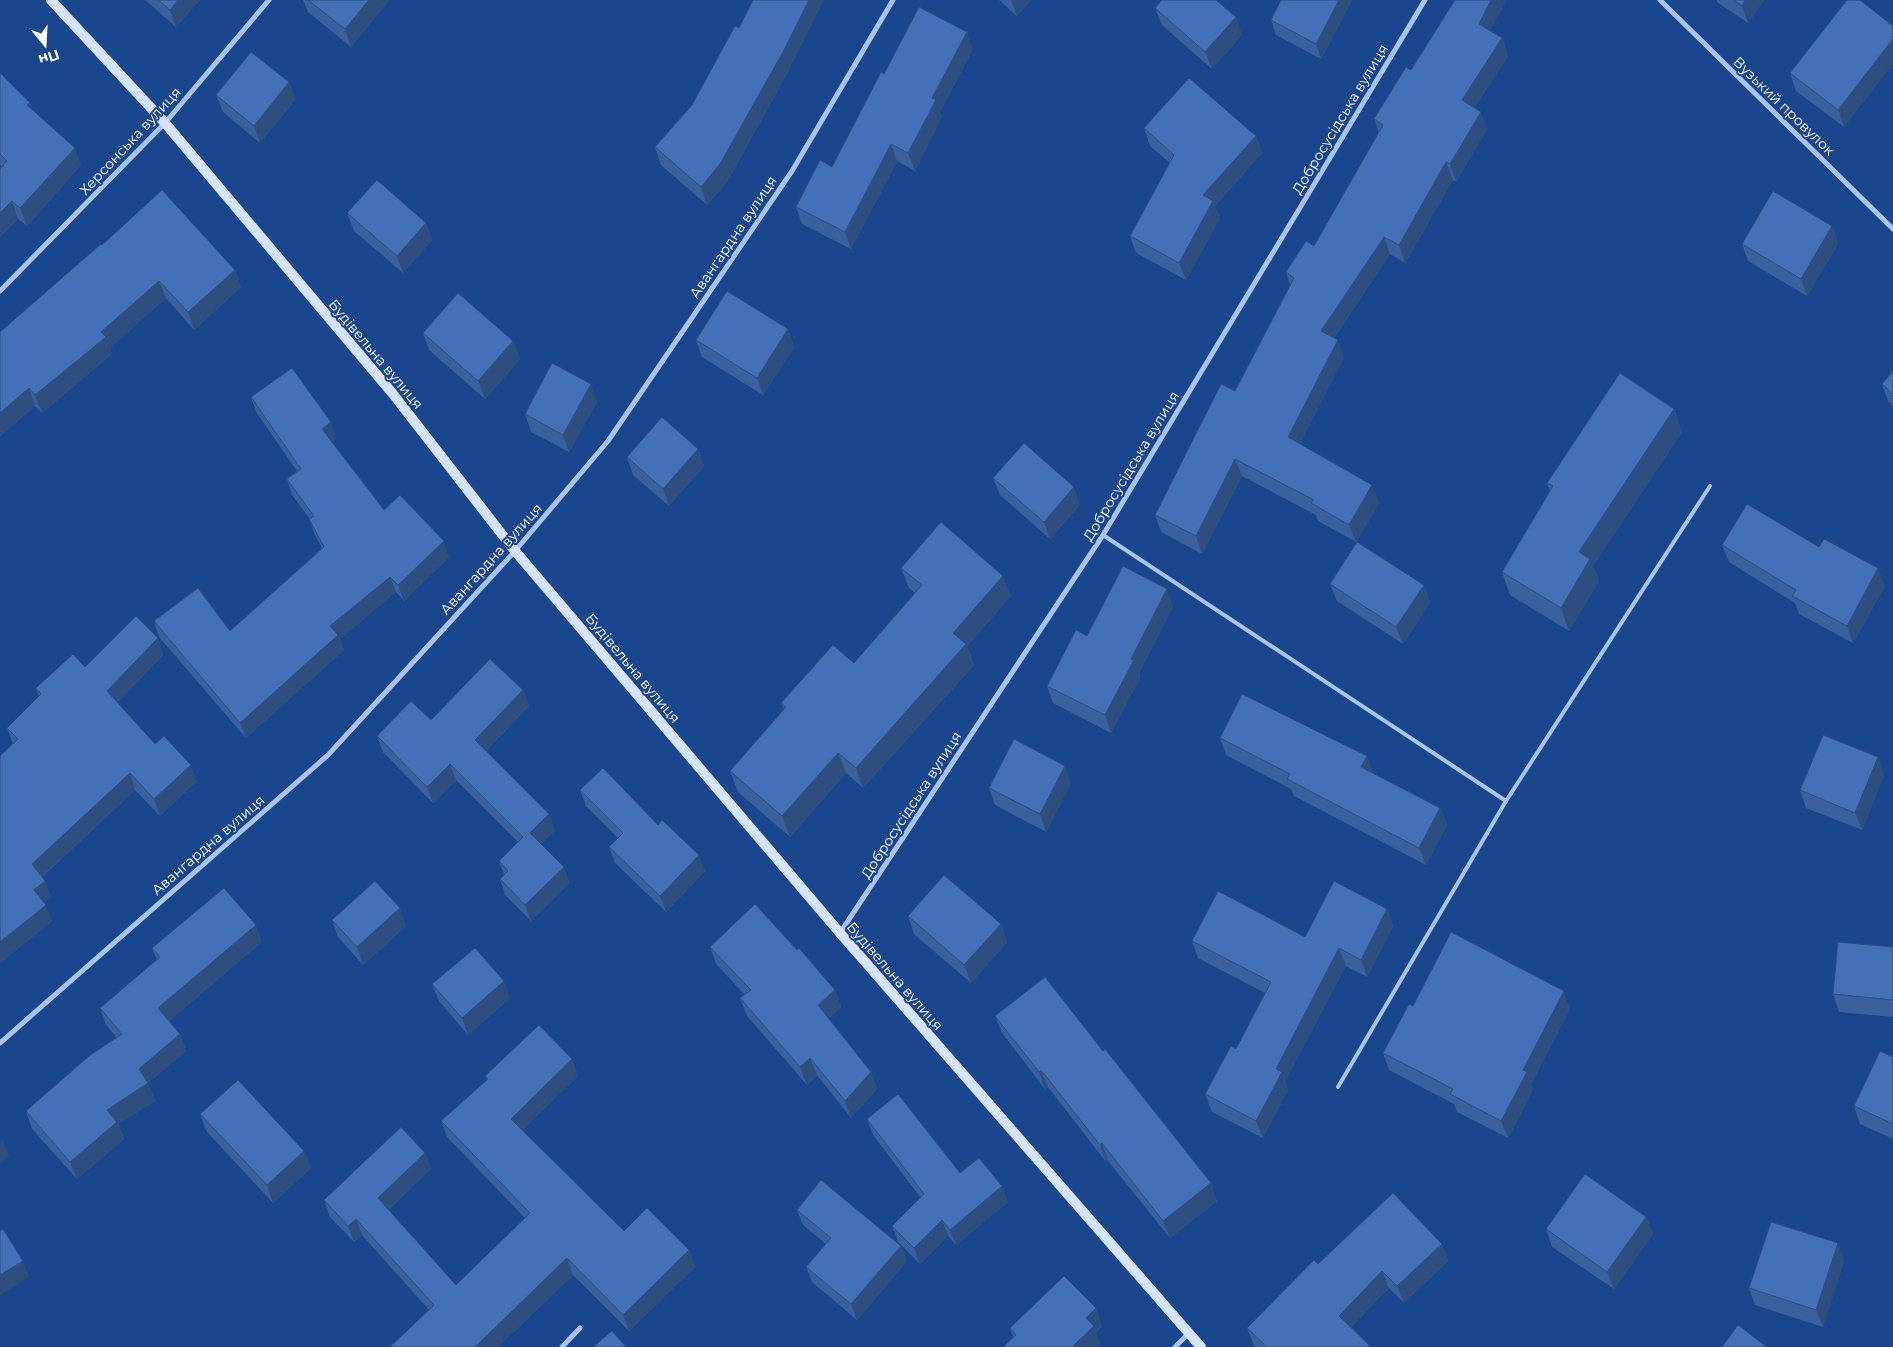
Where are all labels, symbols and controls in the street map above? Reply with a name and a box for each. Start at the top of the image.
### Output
north arrow [20,20,70,70]
street label: Добросусідська вулиця [1288,41,1392,197]
text: Пн [36,46,62,69]
street label: Вузький провулок [1729,53,1839,159]
street label: Херсонська вулиця [75,83,185,199]
street label: Авангардна вулиця [685,172,781,302]
street label: Будівельна вулиця [325,295,427,413]
street label: Добросусідська вулиця [1079,388,1183,544]
street label: Авангардна вулиця [436,500,546,618]
street label: Будівельна вулиця [582,609,684,727]
street label: Добросусідська вулиця [857,728,965,882]
street label: Авангардна вулиця [148,791,268,899]
street label: Будівельна вулиця [843,918,947,1034]

